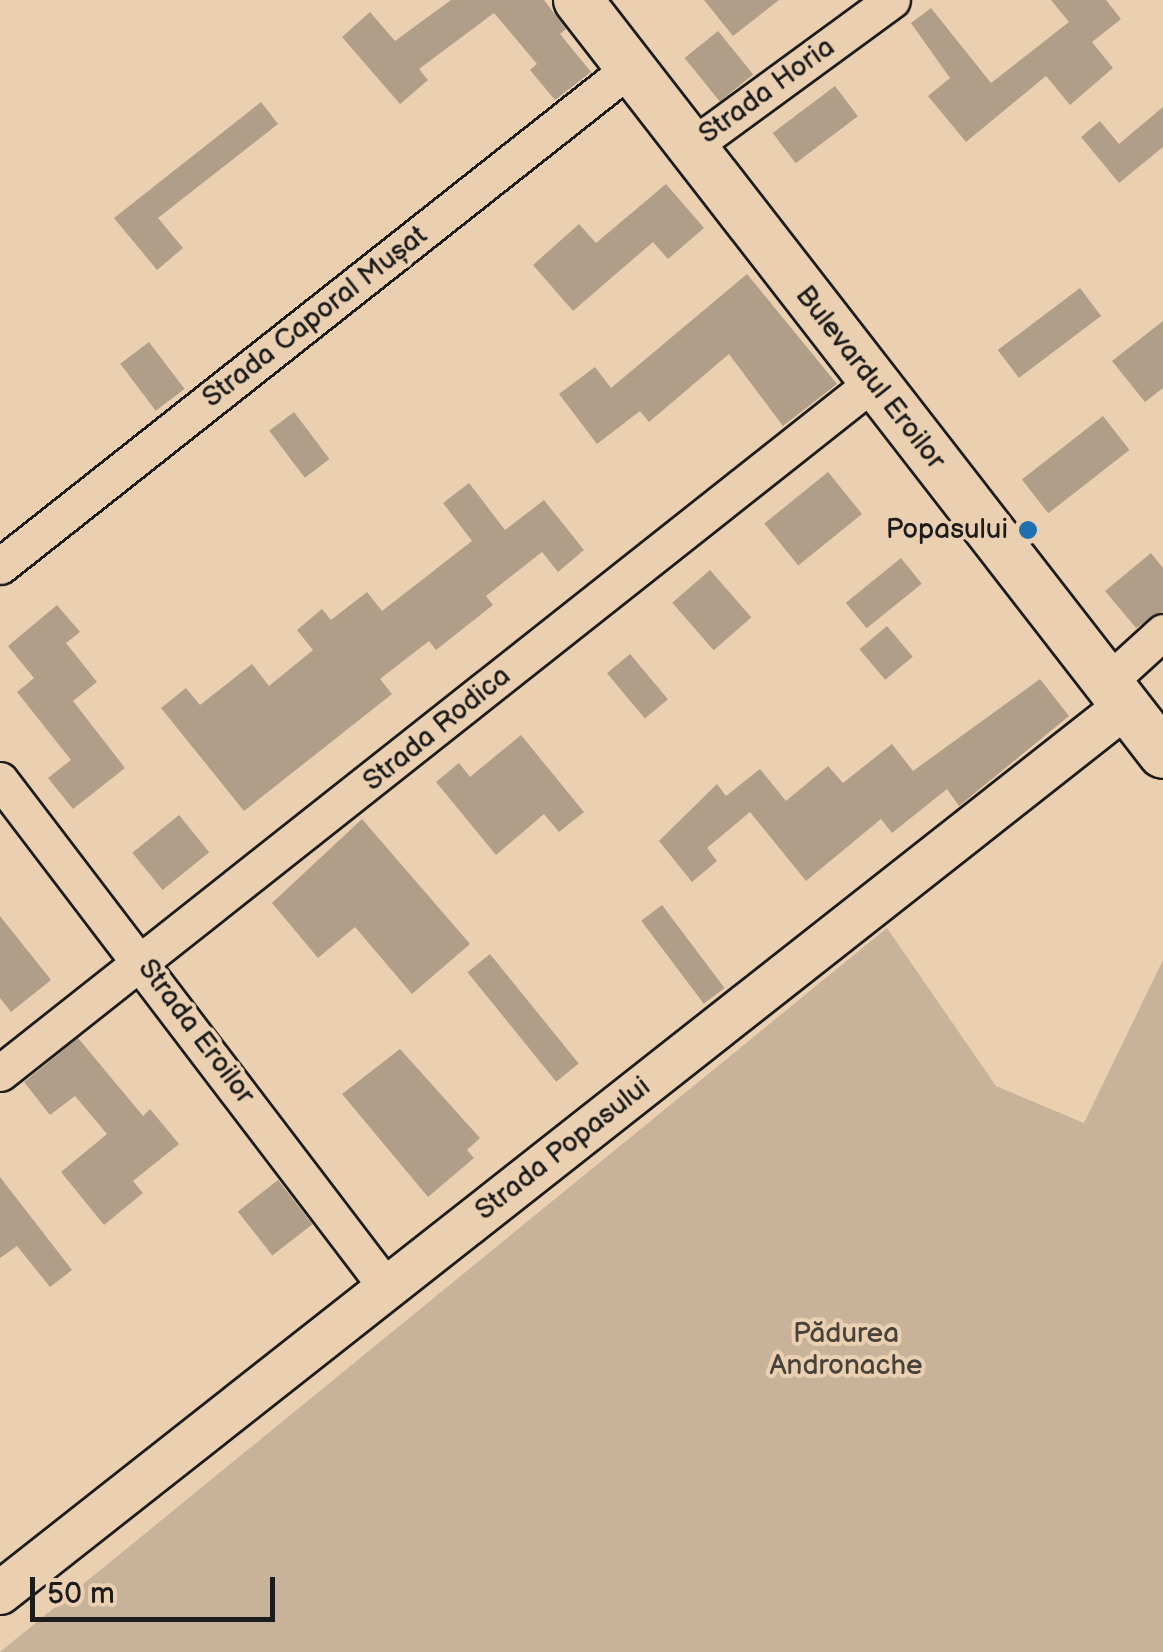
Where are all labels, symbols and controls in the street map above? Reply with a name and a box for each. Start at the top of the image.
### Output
street label: Strada Horia [693,31,841,151]
street label: Strada Caporal Mușat [196,219,434,415]
street label: Bulevardul Eroilor [788,279,952,477]
place label: Popasului [886,513,1008,547]
marker: Popasului [1017,519,1039,541]
street label: Strada Rodica [357,659,517,799]
street label: Strada Eroilor [131,953,261,1111]
street label: Strada Popasului [469,1070,657,1228]
park label: Pădurea Andronache [769,1317,923,1383]
scale bar [35,1557,280,1619]
text: 50 m [47,1576,115,1612]

